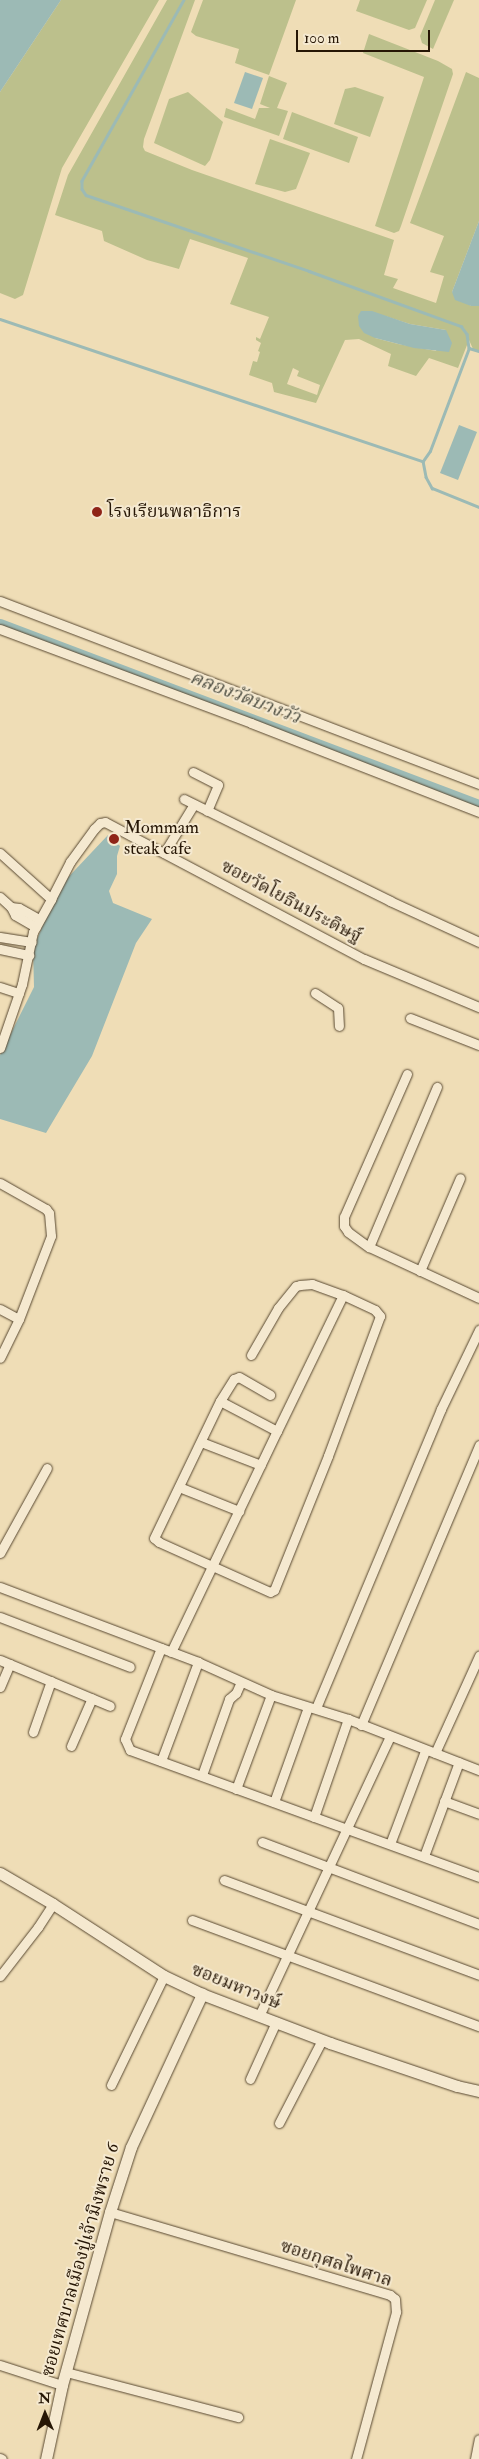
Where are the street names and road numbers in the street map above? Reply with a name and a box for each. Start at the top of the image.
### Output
street label: ซอยวัดโยธินประดิษฐ์ [217,856,365,948]
street label: ซอยมหาวงษ์ [188,1959,284,2015]
street label: ซอยเทศบาลเมืองปู่เจ้ามิงพราย 6 [37,2141,125,2379]
street label: ซอยกุศลไพศาล [277,2236,395,2292]

